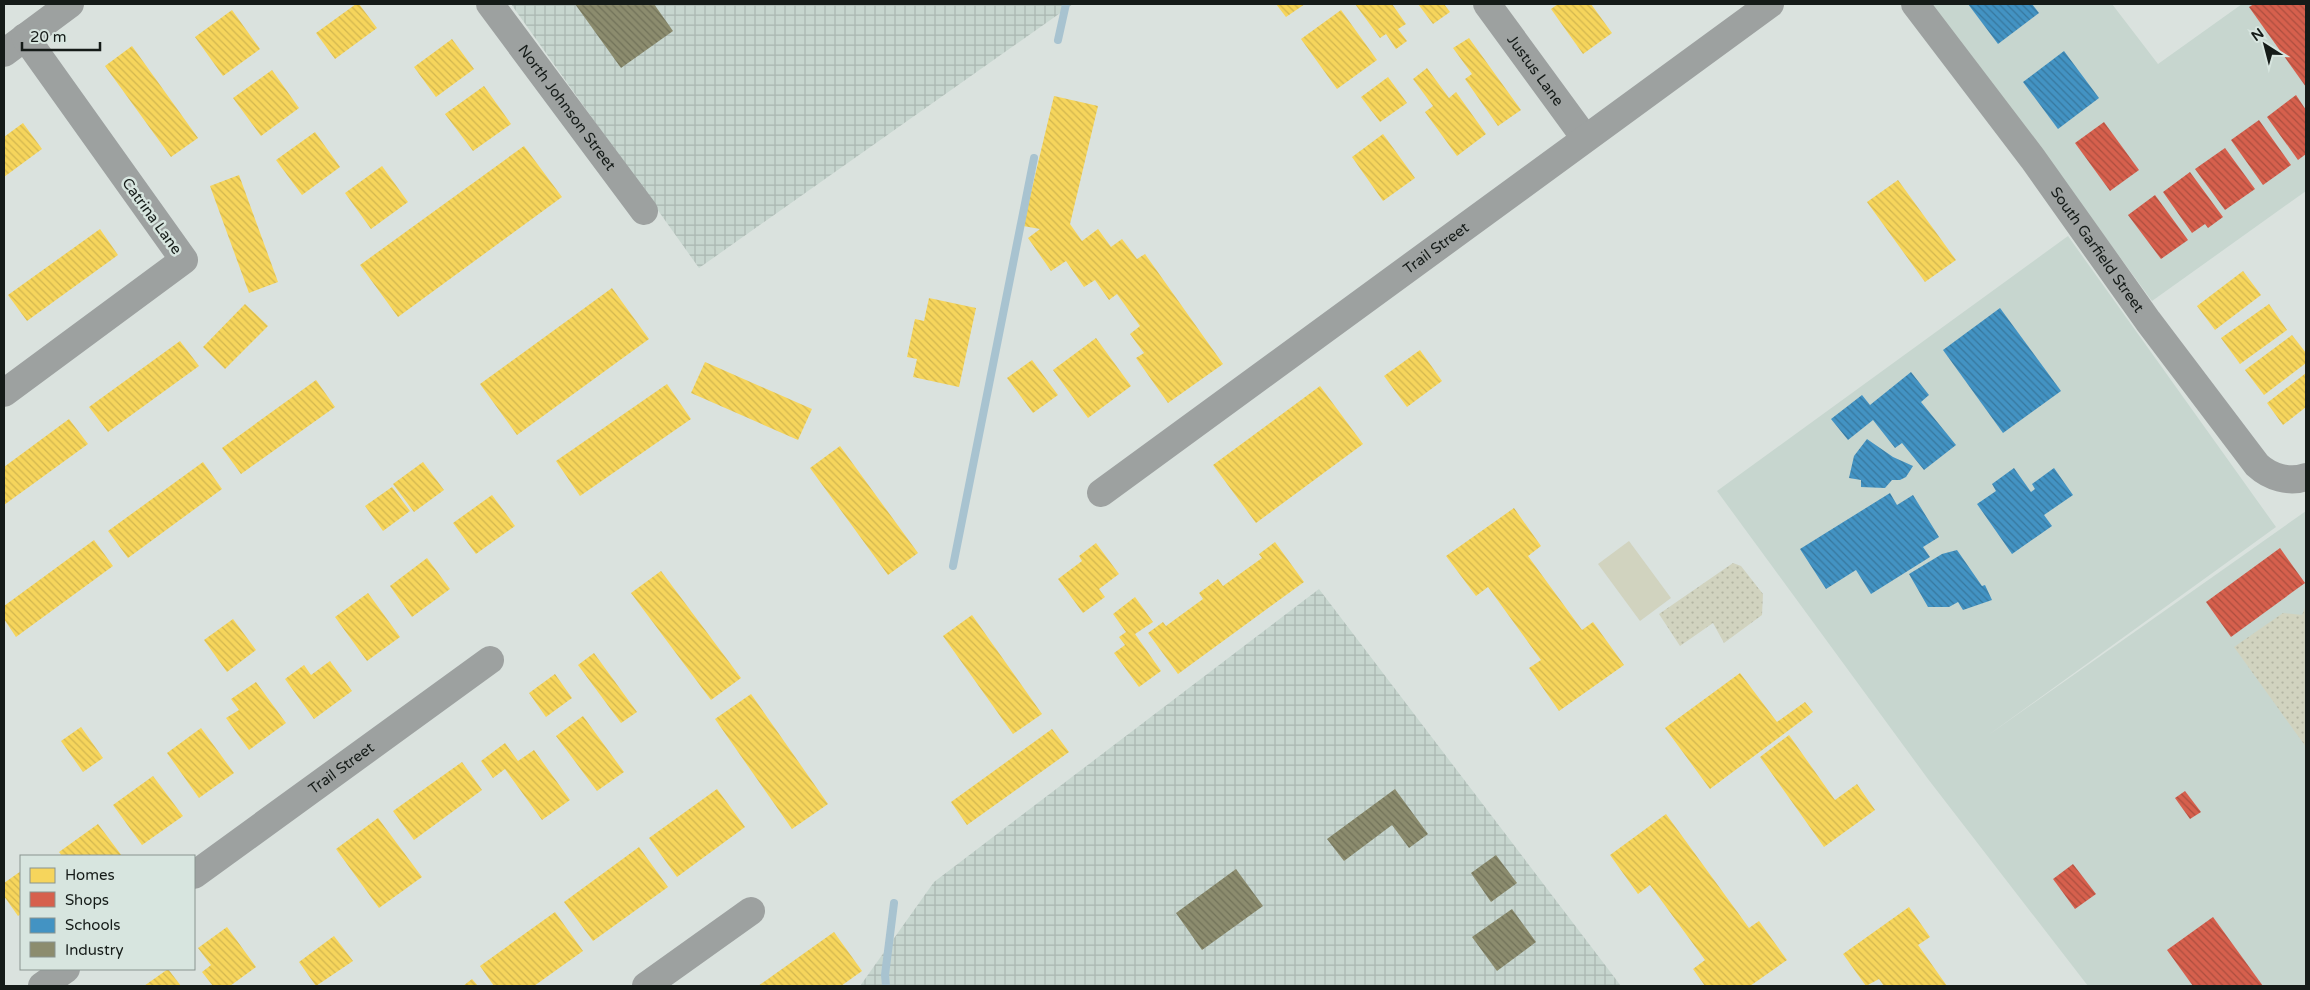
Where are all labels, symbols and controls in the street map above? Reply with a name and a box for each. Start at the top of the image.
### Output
scale bar [22,20,100,52]
north arrow [2240,20,2290,70]
text: N [2248,25,2267,45]
text: 20 m [30,28,67,46]
street label: Justus Lane [1503,31,1567,109]
street label: North Johnson Street [514,41,620,174]
street label: Catrina Lane [118,174,186,258]
street label: South Garfield Street [2047,183,2148,316]
street label: Trail Street [1400,218,1473,278]
street label: Trail Street [305,738,378,798]
legend [20,855,195,970]
text: Homes [65,866,115,884]
text: Shops [65,891,109,909]
text: Schools [65,916,121,934]
text: Industry [65,941,124,959]

